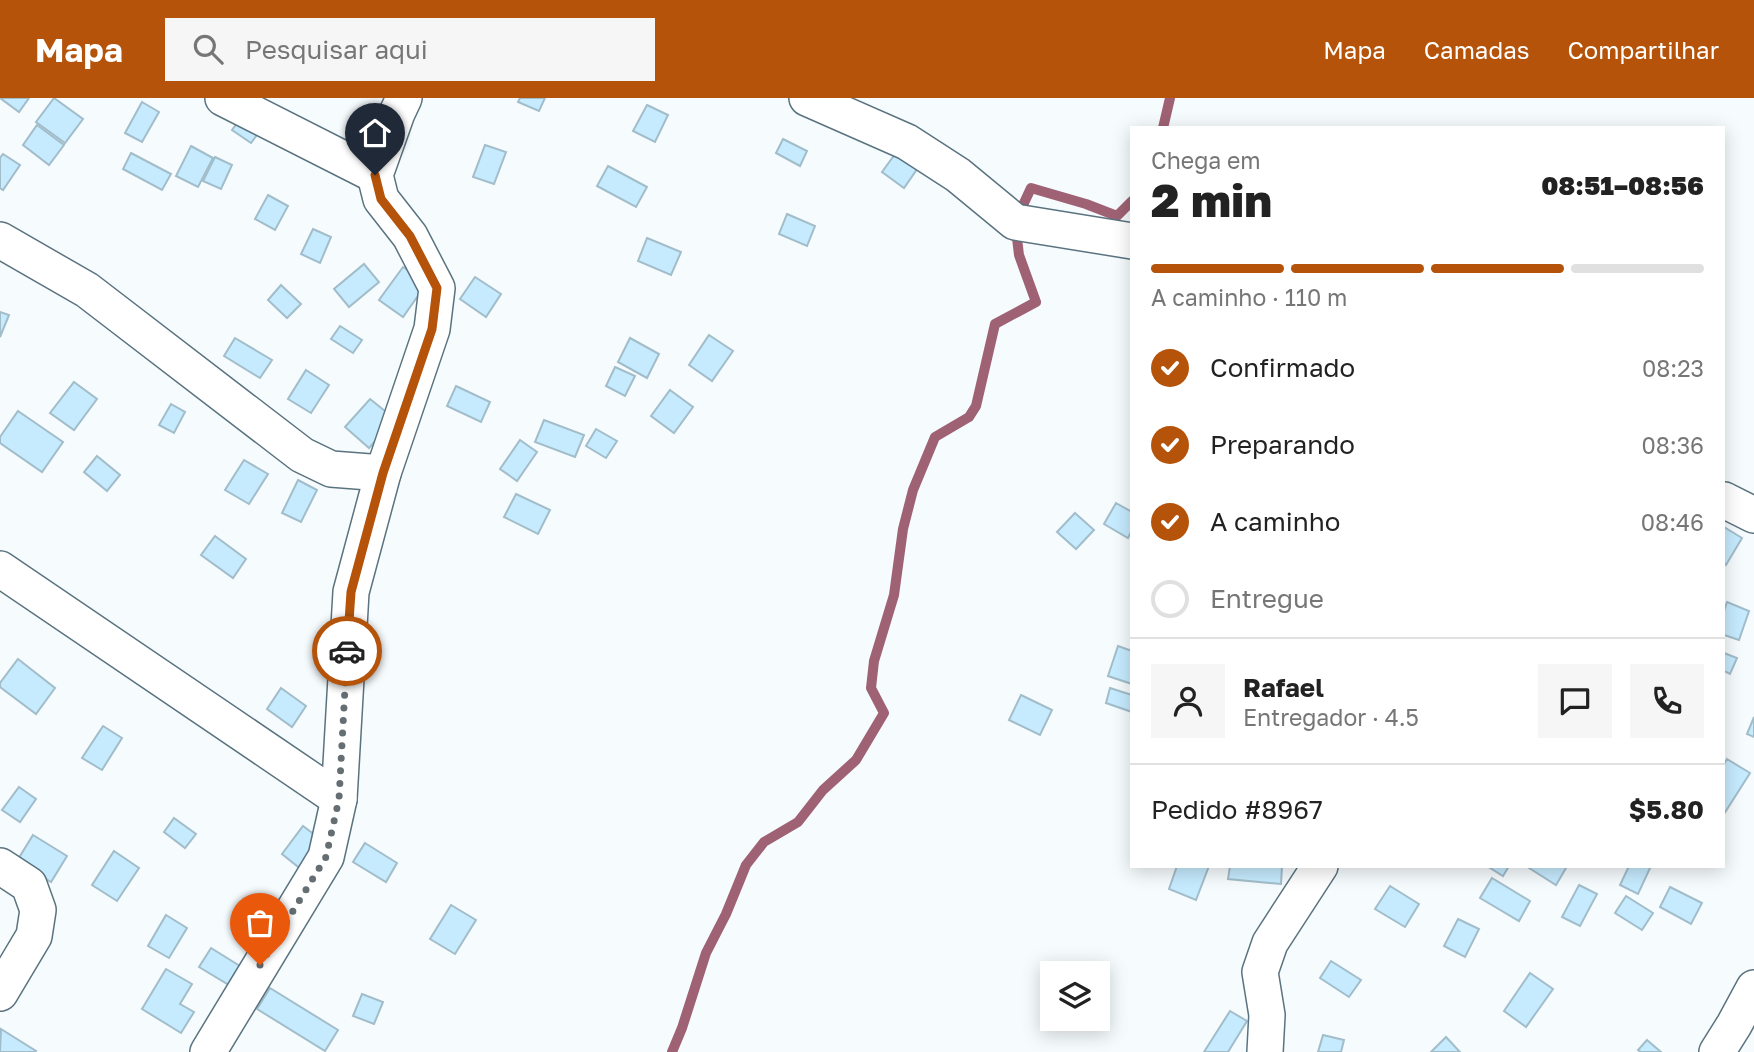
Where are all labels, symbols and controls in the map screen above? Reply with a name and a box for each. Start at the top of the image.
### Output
search box [165,18,655,81]
text: Mapa [35,30,123,69]
icon: search [189,30,227,68]
text: Pesquisar aqui [245,34,428,65]
text: Mapa [1323,35,1386,64]
text: Camadas [1424,35,1529,64]
text: Compartilhar [1567,35,1719,64]
pin [345,103,405,175]
icon: home [356,114,394,152]
text: Chega em [1151,146,1261,174]
text: 08:51–08:56 [1541,170,1704,201]
text: 2 min [1151,172,1272,227]
text: A caminho · 110 m [1151,283,1347,311]
icon: check [1151,349,1189,387]
text: Confirmado [1210,352,1355,383]
text: 08:23 [1642,354,1704,382]
icon: check [1151,426,1189,464]
text: Preparando [1210,429,1355,460]
text: 08:36 [1641,431,1704,459]
icon: check [1151,503,1189,541]
text: A caminho [1210,506,1340,537]
text: 08:46 [1641,508,1704,536]
text: Entregue [1210,583,1324,614]
courier [312,616,382,686]
icon: car [328,632,366,670]
button: person [1151,664,1225,738]
button: chat [1538,664,1612,738]
button: phone [1630,664,1704,738]
text: Rafael [1243,672,1324,703]
text: Entregador · 4.5 [1243,703,1419,731]
text: Pedido #8967 [1151,794,1323,825]
text: $5.80 [1629,794,1704,825]
pin [230,893,290,965]
icon: bag [241,904,279,942]
map controls [1040,961,1110,1031]
button: layers [1040,961,1110,1031]

